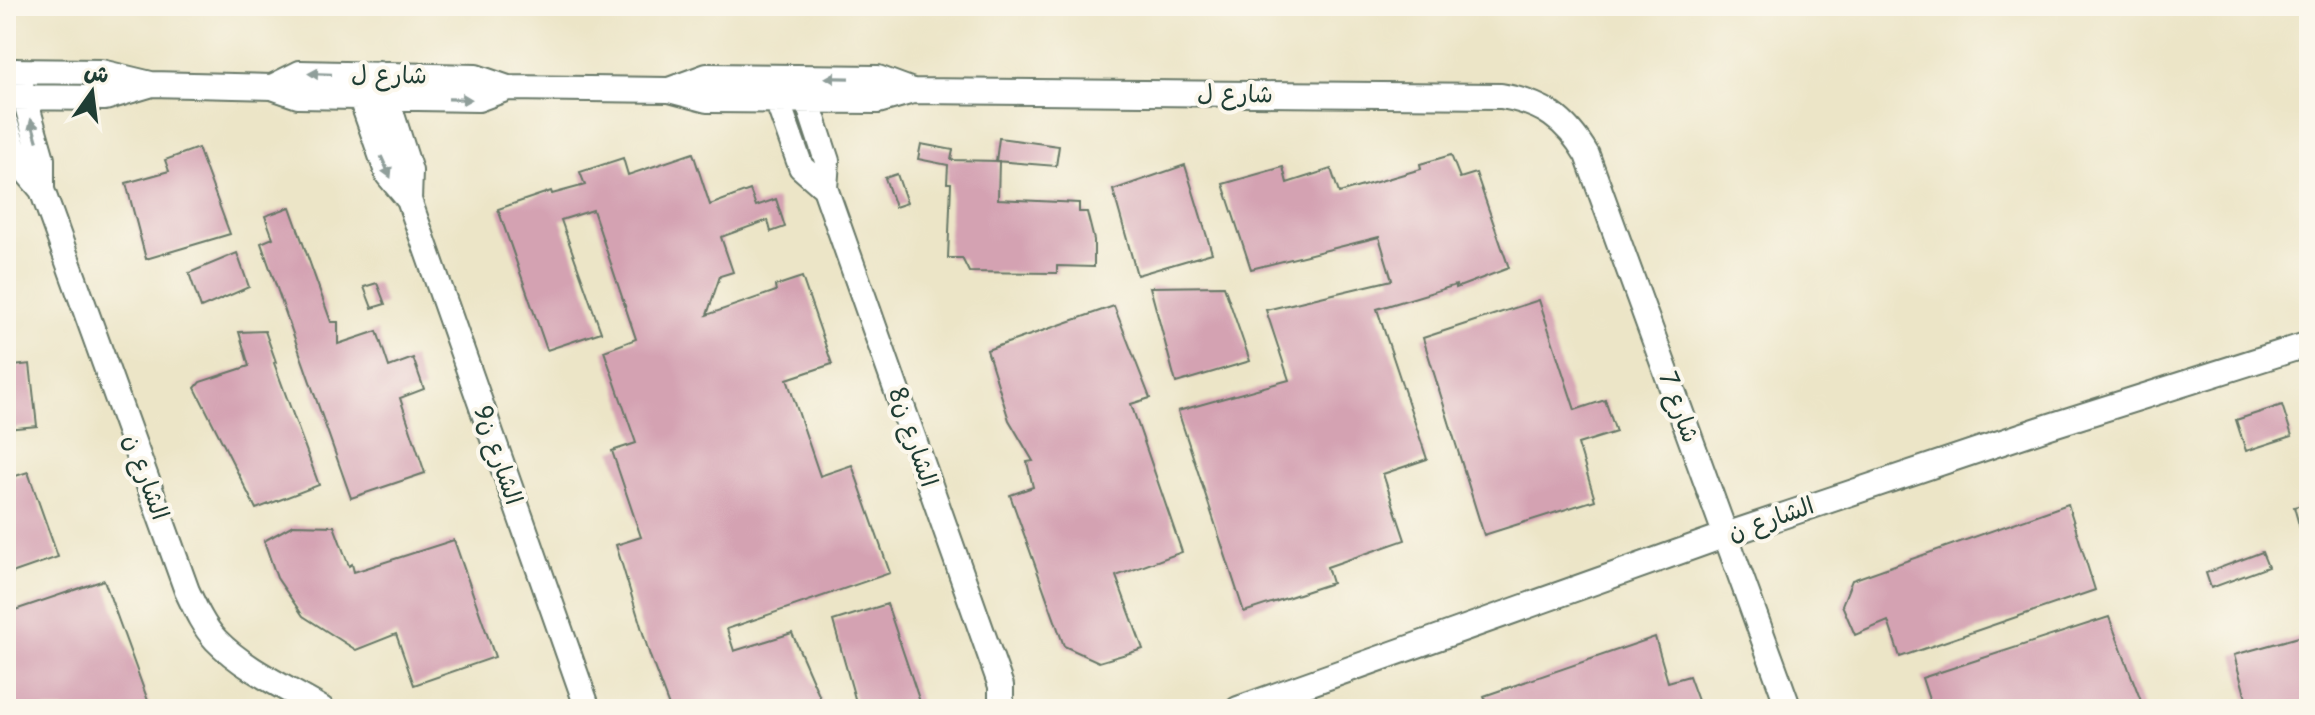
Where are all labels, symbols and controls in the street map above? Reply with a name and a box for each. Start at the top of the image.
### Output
north arrow [52,52,132,132]
text: ش [81,52,113,90]
street label: شارع ل [351,54,427,93]
one-way arrow [307,67,332,80]
one-way arrow [824,71,849,84]
street label: شارع ل [1197,73,1273,112]
one-way arrow [448,92,473,105]
one-way arrow [27,117,40,141]
one-way arrow [379,155,392,178]
street label: شارع 7 [1650,366,1710,447]
street label: الشارع ن8 [880,381,949,492]
street label: الشارع ن9 [465,400,534,509]
street label: الشارع ن [115,428,180,525]
street label: الشارع ن [1722,486,1819,550]

